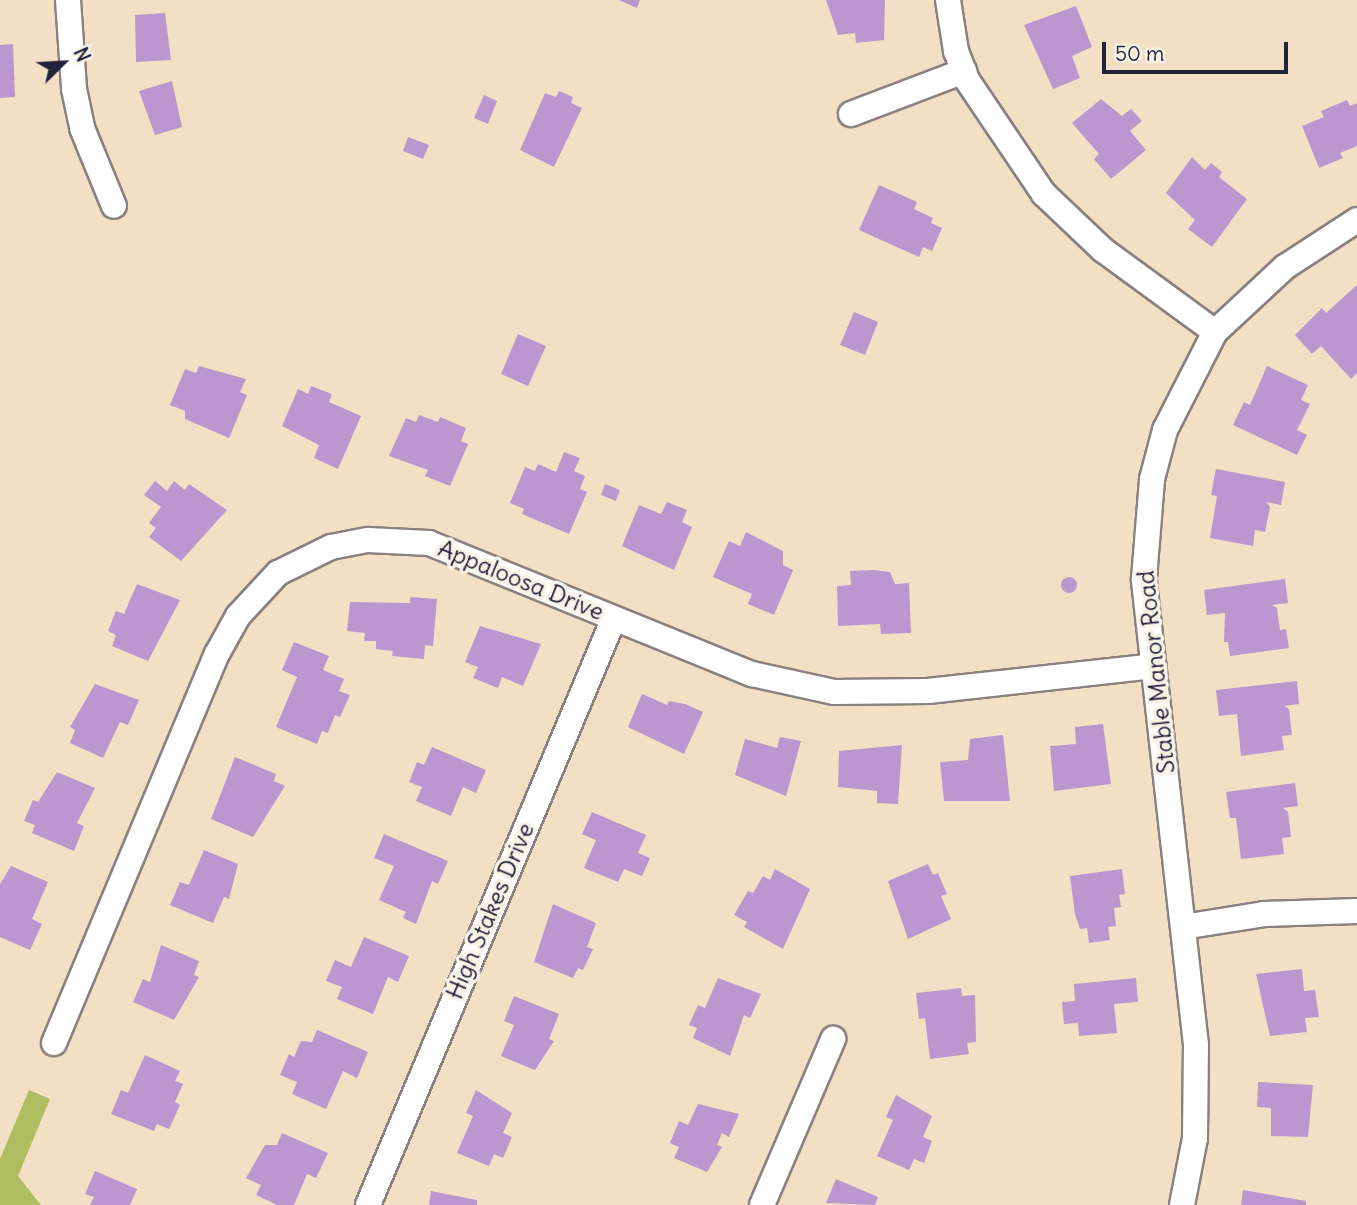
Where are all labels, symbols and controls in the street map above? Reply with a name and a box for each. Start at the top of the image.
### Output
north arrow [28,28,98,98]
scale bar [1105,28,1290,72]
text: 50 m [1115,40,1164,67]
text: N [69,44,96,65]
street label: Appaloosa Drive [434,534,608,626]
street label: Stable Manor Road [1131,569,1181,775]
street label: High Stakes Drive [440,819,540,1003]

